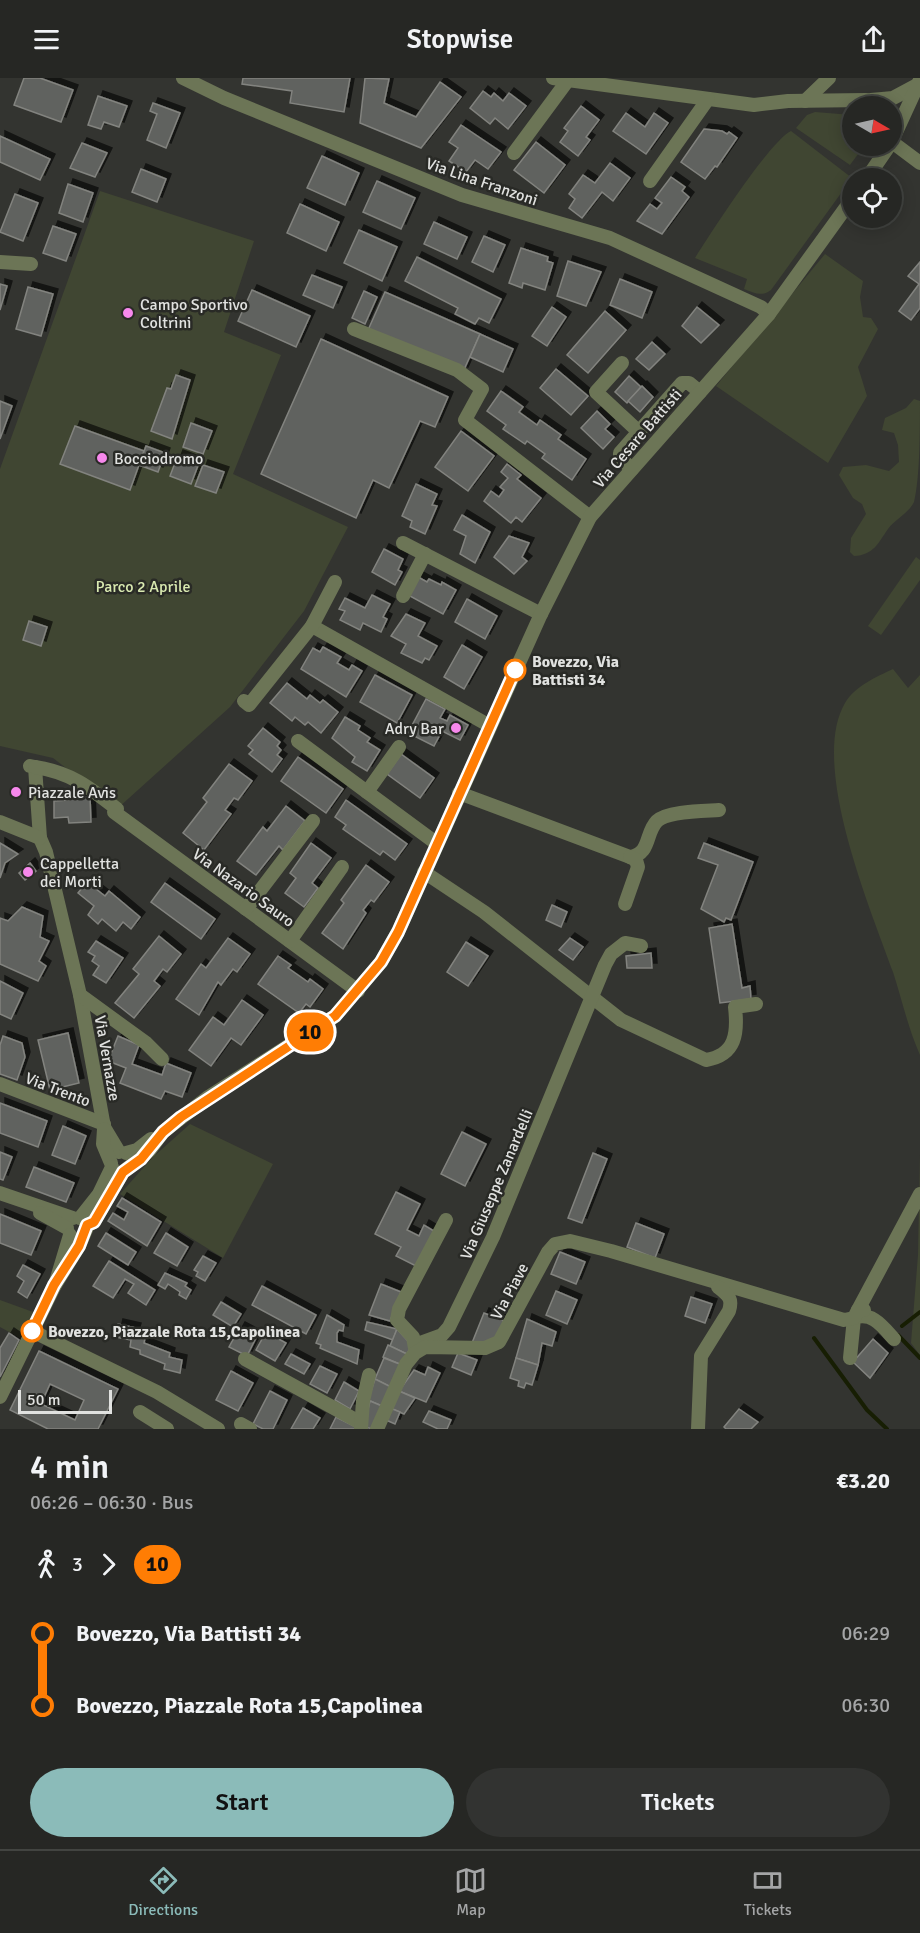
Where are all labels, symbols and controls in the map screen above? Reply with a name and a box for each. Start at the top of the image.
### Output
icon: menu [30,23,63,56]
text: Stopwise [407,23,513,56]
icon: share [857,23,890,56]
north arrow [842,96,902,156]
map controls [842,96,902,228]
street label: Via Lina Franzoni [423,153,540,210]
button: locate [842,168,902,228]
place label: Campo Sportivo Coltrini [140,295,248,333]
marker: Campo Sportivo Coltrini [121,306,135,320]
street label: Via Cesare Battisti [589,385,686,492]
place label: Bocciodromo [114,449,203,469]
marker: Bocciodromo [95,451,109,465]
park label: Parco 2 Aprile [95,577,191,597]
place label: Bovezzo, Via Battisti 34 [532,652,619,690]
marker: Bovezzo, Via Battisti 34 [504,659,526,681]
place label: Adry Bar [385,719,444,739]
marker: Adry Bar [449,721,463,735]
place label: Piazzale Avis [28,783,116,803]
marker: Piazzale Avis [9,785,23,799]
street label: Via Nazario Sauro [188,844,298,932]
place label: Cappelletta dei Morti [40,854,119,892]
marker: Cappelletta dei Morti [21,865,35,879]
line badge: 10 [283,1012,337,1052]
street label: Via Vernazze [90,1014,124,1102]
text: 10 [299,1019,321,1045]
street label: Via Trento [22,1068,93,1112]
street label: Via Giuseppe Zanardelli [456,1106,538,1263]
street label: Via Piave [487,1260,533,1323]
marker: Bovezzo, Piazzale Rota 15,Capolinea [21,1320,43,1342]
place label: Bovezzo, Piazzale Rota 15,Capolinea [48,1322,300,1342]
scale bar [18,1387,112,1414]
text: 50 m [27,1390,61,1410]
text: 4 min [30,1447,109,1488]
text: €3.20 [836,1467,890,1494]
text: 06:26 – 06:30 · Bus [30,1490,193,1515]
icon: walk [30,1548,63,1581]
icon: forward [92,1548,125,1581]
text: 10 [146,1551,169,1577]
text: 3 [72,1552,83,1577]
text: Bovezzo, Via Battisti 34 [76,1620,301,1647]
text: 06:29 [841,1621,890,1646]
text: Bovezzo, Piazzale Rota 15,Capolinea [76,1692,423,1719]
text: 06:30 [841,1693,890,1718]
button: Start [30,1768,454,1837]
button: Tickets [466,1768,890,1837]
tab: Directions [128,1864,198,1920]
tab: Map [454,1864,487,1920]
tab: Tickets [744,1864,792,1920]

